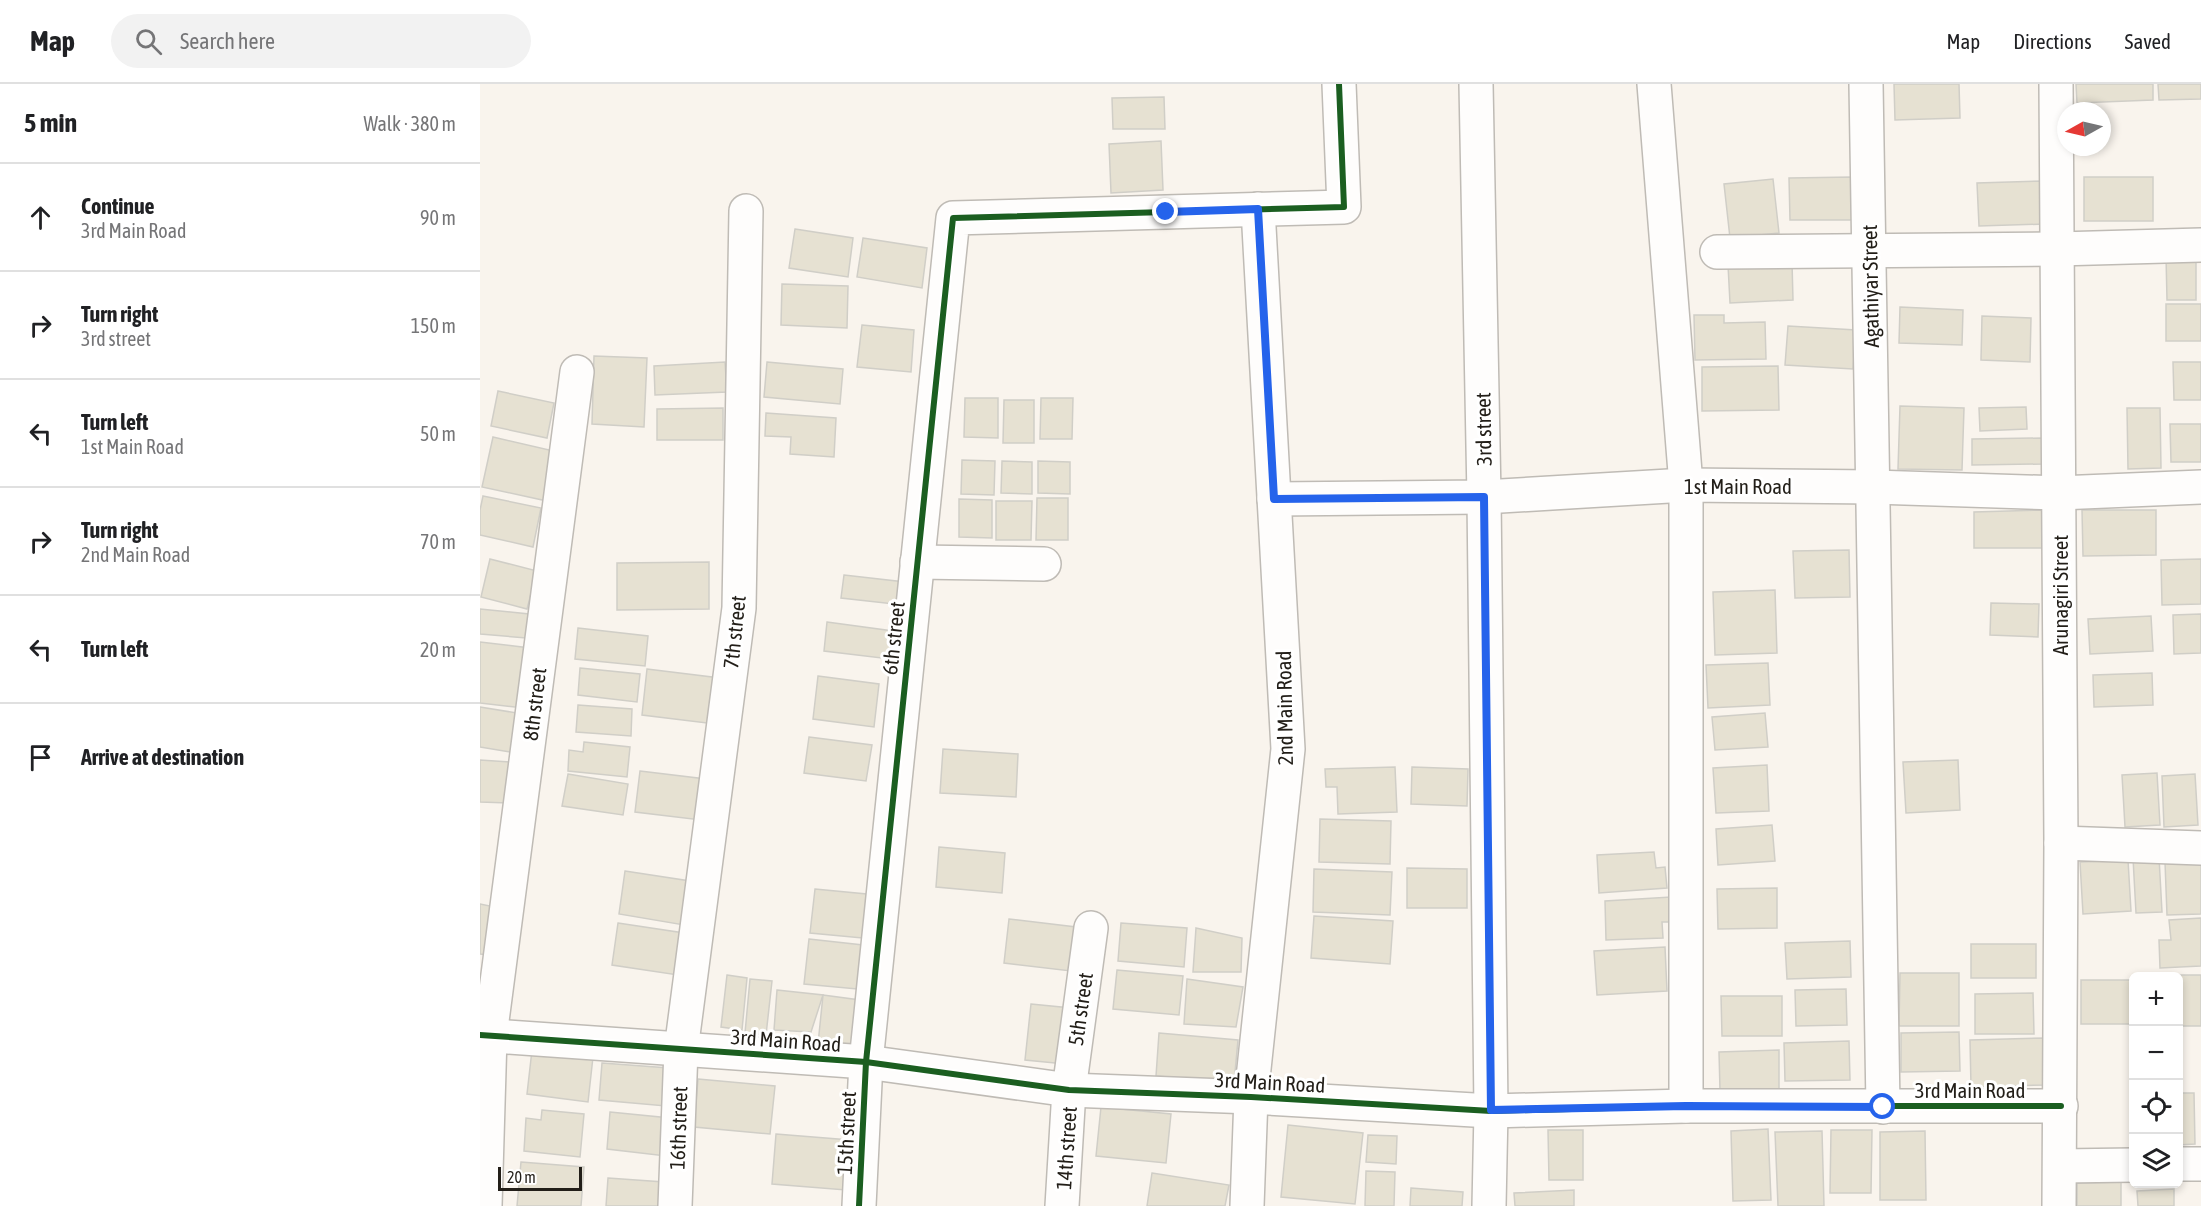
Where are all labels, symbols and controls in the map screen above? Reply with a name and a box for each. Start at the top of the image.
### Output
search box [111,14,531,68]
text: Map [30,25,75,57]
icon: search [132,25,165,58]
text: Search here [180,28,275,54]
text: Map [1946,29,1980,53]
text: Directions [2013,29,2092,53]
text: Saved [2125,29,2171,53]
north arrow [2057,102,2111,156]
text: 5 min [24,108,77,138]
text: Walk · 380 m [364,112,456,135]
text: Continue [81,193,155,219]
route end [1152,198,1178,224]
icon: ahead [24,201,57,234]
text: 90 m [420,206,456,229]
text: 3rd Main Road [81,219,186,242]
street label: Agathiyar Street [1857,224,1883,348]
text: Turn right [81,301,158,327]
icon: right [24,309,57,342]
text: 150 m [411,314,456,337]
text: 3rd street [81,327,151,350]
street label: 3rd street [1470,392,1496,466]
text: Turn left [81,409,148,435]
icon: left [24,417,57,450]
text: 50 m [420,422,456,445]
text: 1st Main Road [81,435,184,458]
street label: 1st Main Road [1684,474,1792,498]
text: Turn right [81,517,158,543]
icon: right [24,525,57,558]
text: 70 m [420,530,456,553]
street label: Arunagiri Street [2048,535,2072,655]
text: 2nd Main Road [81,543,190,566]
street label: 7th street [718,594,750,670]
street label: 6th street [877,600,909,676]
icon: left [24,633,57,666]
text: Turn left [81,636,148,662]
text: 20 m [420,638,456,661]
street label: 2nd Main Road [1271,650,1297,766]
street label: 8th street [518,666,550,742]
icon: arrive [24,741,57,774]
text: Arrive at destination [81,744,244,770]
street label: 5th street [1063,971,1097,1047]
map controls [2129,972,2183,1188]
button: + [2129,972,2183,1026]
street label: 3rd Main Road [730,1024,842,1056]
button: − [2129,1026,2183,1080]
street label: 3rd Main Road [1214,1067,1326,1097]
street label: 3rd Main Road [1915,1078,2025,1102]
button: locate [2129,1080,2183,1134]
street label: 16th street [665,1086,691,1170]
street label: 15th street [832,1091,860,1175]
route start [1869,1093,1895,1119]
street label: 14th street [1051,1105,1081,1191]
button: layers [2129,1134,2183,1188]
scale bar [498,1164,582,1192]
text: 20 m [507,1168,536,1186]

